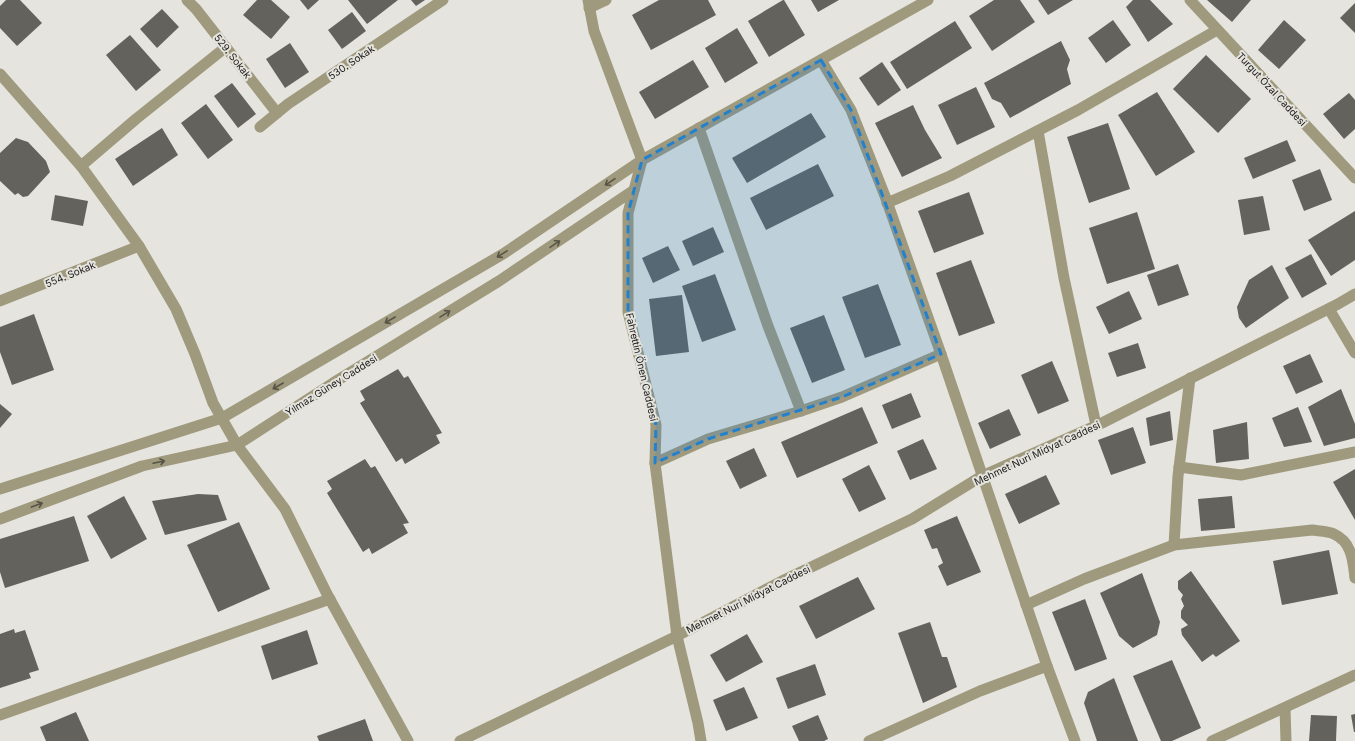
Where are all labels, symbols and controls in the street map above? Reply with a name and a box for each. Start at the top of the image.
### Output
street label: 529. Sokak [212,31,254,81]
street label: 530. Sokak [326,42,377,82]
street label: Turgut Özal Caddesi [1235,50,1309,128]
one-way arrow [605,178,616,186]
one-way arrow [549,239,560,248]
one-way arrow [497,250,508,258]
street label: 554. Sokak [43,258,97,289]
one-way arrow [439,310,450,318]
street label: Fahrettin Önen Caddesi [624,312,660,422]
one-way arrow [385,316,396,324]
street label: Yılmaz Güney Caddesi [283,352,379,418]
one-way arrow [272,382,284,390]
street label: Mehmet Nuri Midyat Caddesi [972,418,1102,488]
one-way arrow [152,458,165,466]
one-way arrow [30,501,42,509]
street label: Mehmet Nuri Midyat Caddesi [684,562,812,636]

